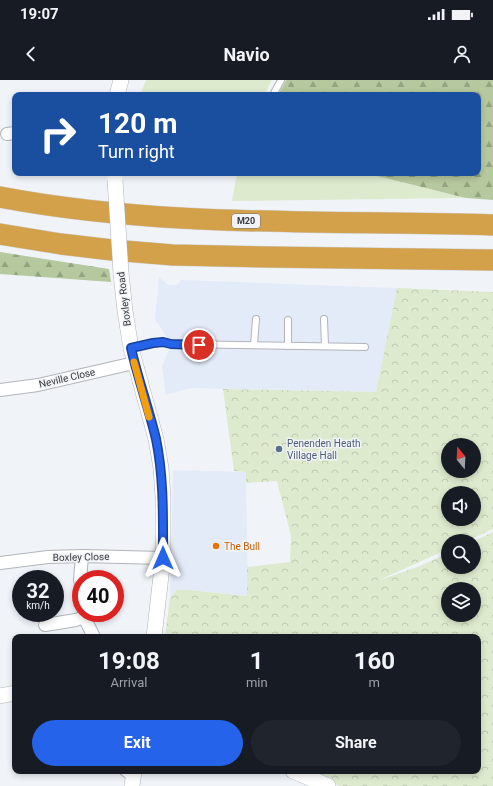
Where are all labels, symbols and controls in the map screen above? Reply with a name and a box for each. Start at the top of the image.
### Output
text: 19:07 [20,5,59,23]
icon: back [20,43,42,65]
icon: person [451,43,473,65]
text: Navio [223,44,270,65]
text: 120 m [98,107,177,140]
icon: right [32,108,84,160]
text: Turn right [98,141,175,162]
road number: M20 [232,214,260,228]
street label: Boxley Road [115,271,133,327]
pin [182,328,216,362]
icon: arrive [188,334,210,356]
street label: Neville Close [38,366,96,390]
place label: Penenden Heath Village Hall [287,438,361,461]
north arrow [441,438,481,478]
map controls [441,438,481,622]
marker: Penenden Heath Village Hall [274,444,284,454]
button: sound [441,486,481,526]
button: search [441,534,481,574]
position arrow [142,537,184,579]
marker: The Bull [211,541,221,551]
place label: The Bull [224,541,260,552]
street label: Boxley Close [53,551,109,563]
speed limit sign: 40 [72,570,124,622]
text: 32 [27,579,49,603]
button: layers [441,582,481,622]
text: km/h [26,600,50,611]
text: 19:08 [98,647,160,675]
text: 1 [250,647,264,675]
text: 160 [354,647,395,675]
text: Arrival [110,675,147,690]
text: min [246,675,268,690]
text: m [369,675,380,690]
button: Exit [32,720,243,766]
button: Share [251,720,461,766]

